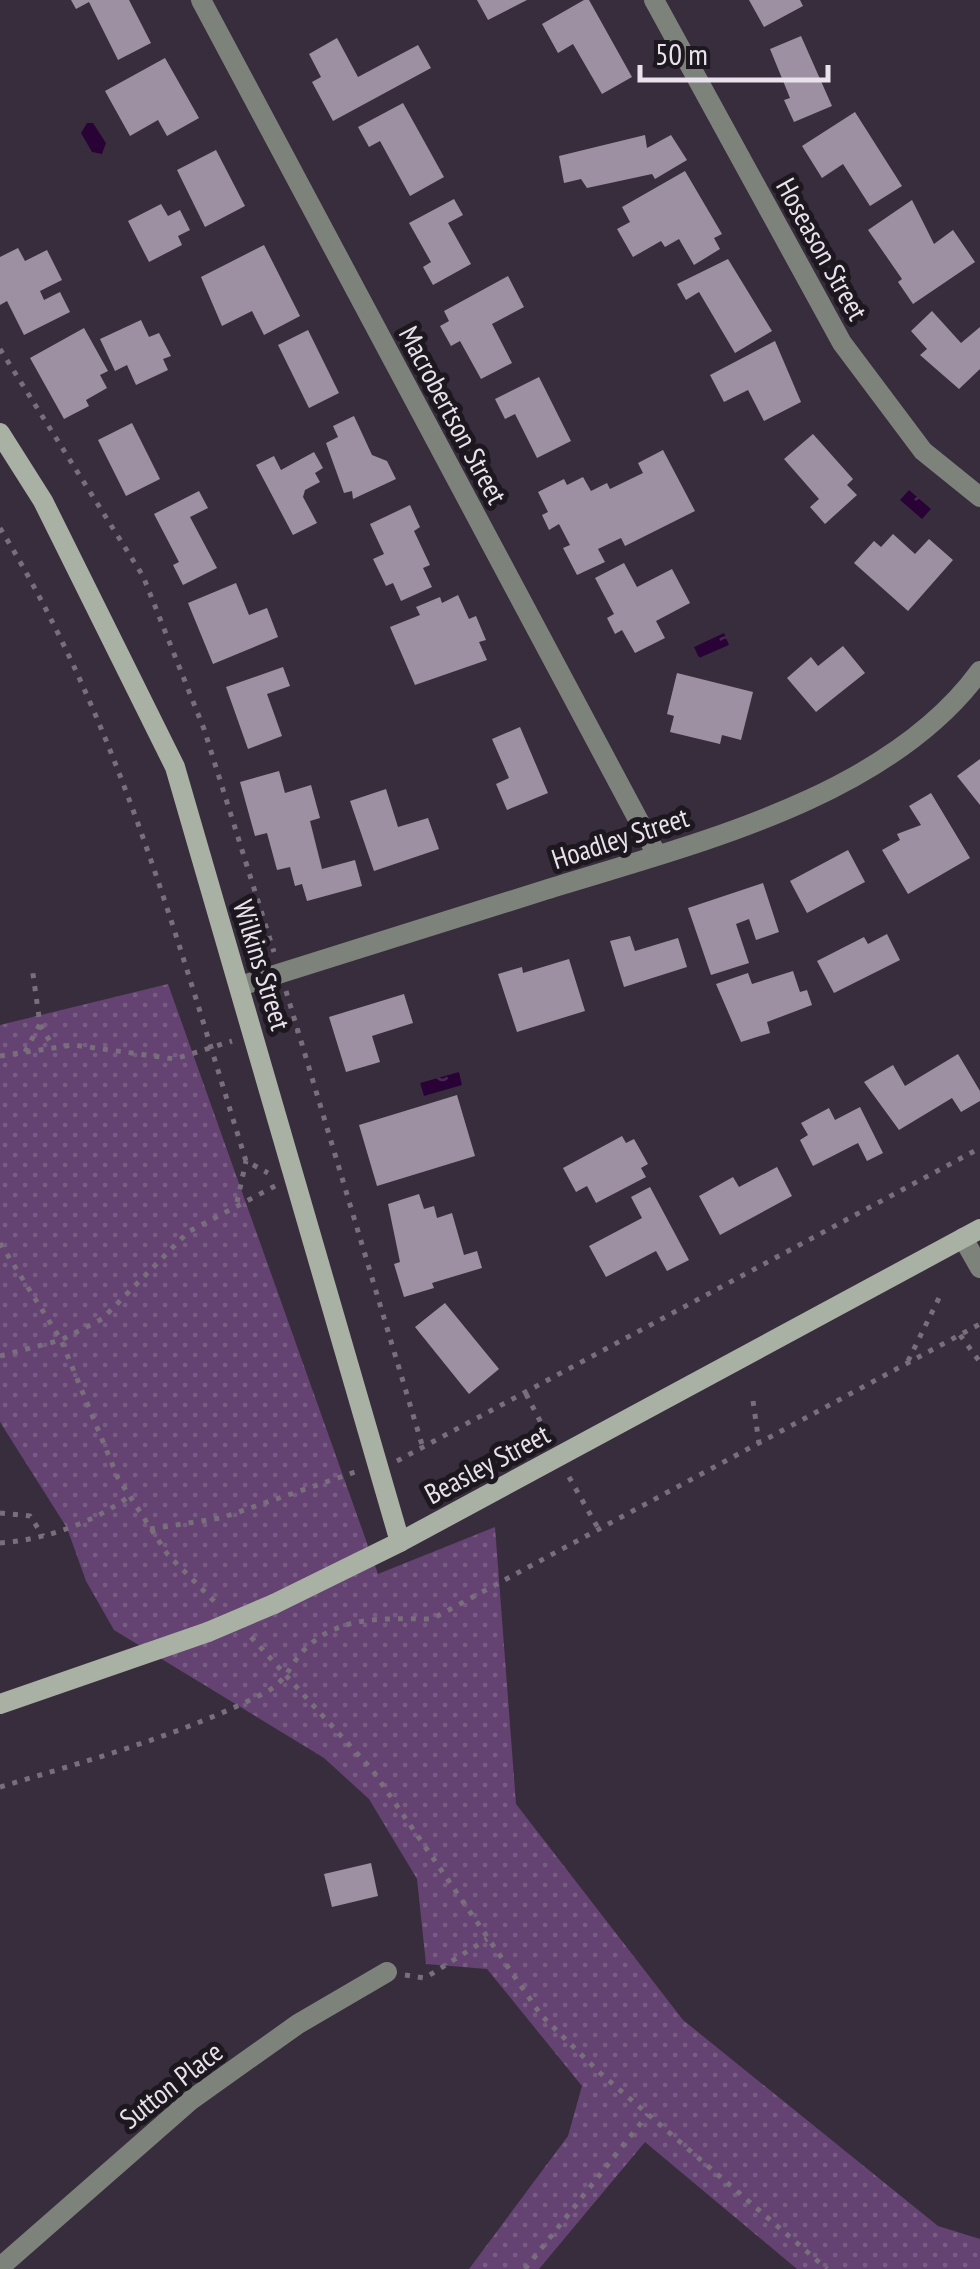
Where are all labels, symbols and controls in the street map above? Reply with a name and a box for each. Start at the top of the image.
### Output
scale bar [640,20,828,82]
text: 50 m [655,34,708,73]
street label: Hoseason Street [768,171,877,327]
street label: Macrobertson Street [391,319,516,510]
street label: Hoadley Street [547,798,693,877]
street label: Wilkins Street [225,895,300,1035]
street label: Beasley Street [418,1415,556,1512]
street label: Sutton Place [112,2033,230,2136]

